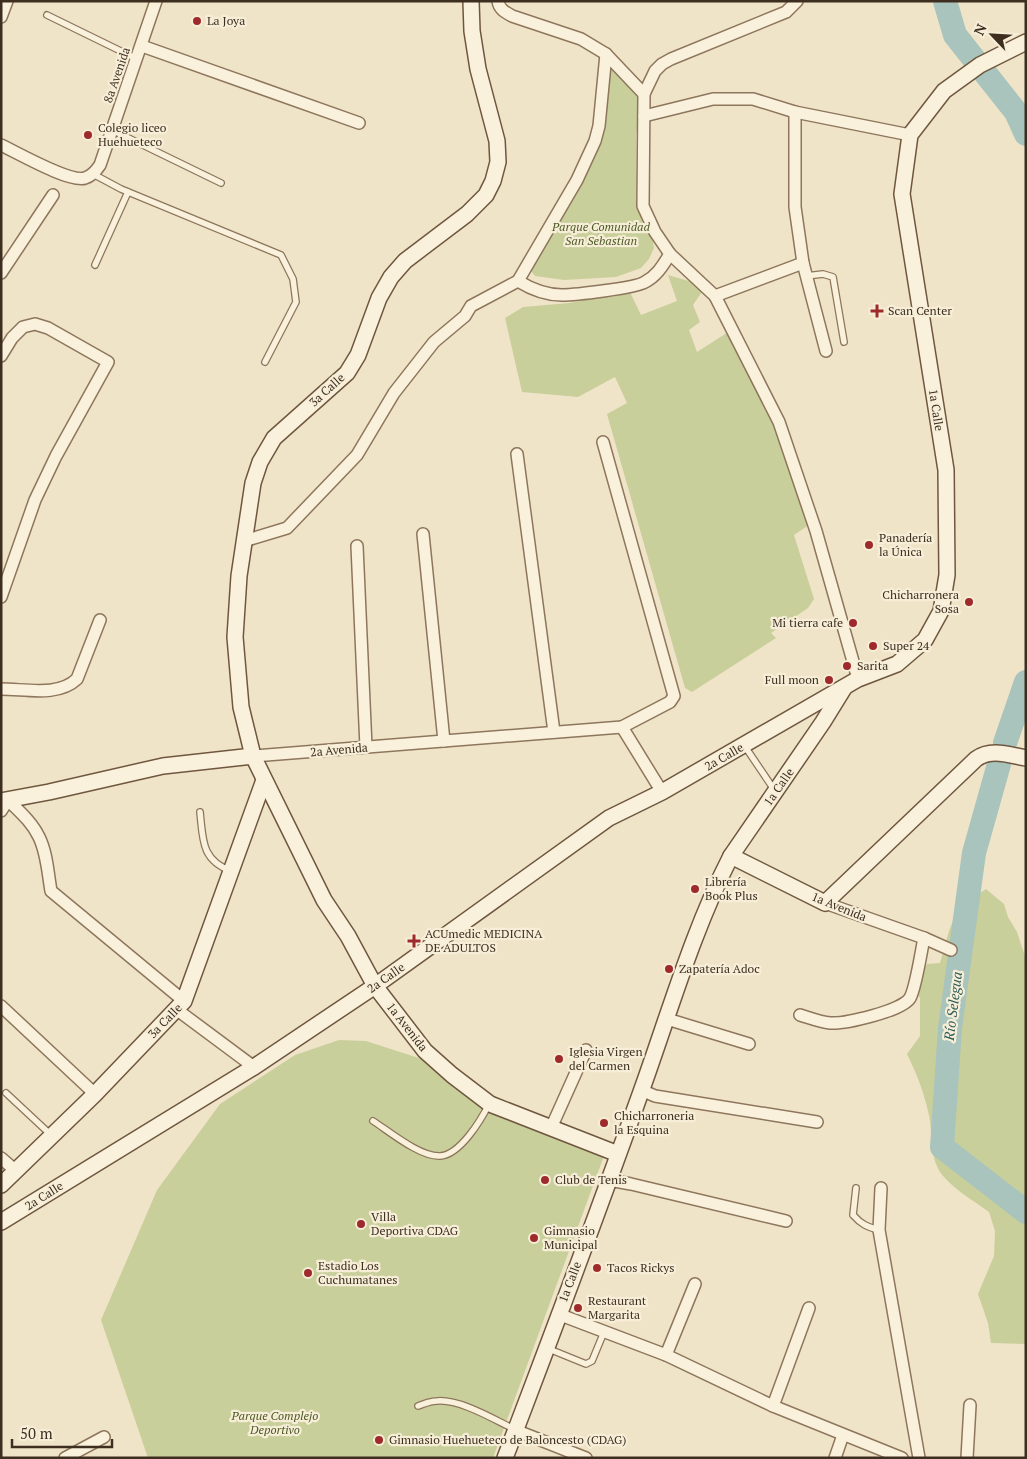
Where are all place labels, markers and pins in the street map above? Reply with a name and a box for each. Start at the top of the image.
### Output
place label: La Joya [207,13,245,28]
marker: La Joya [191,15,203,27]
place label: Colegio liceo Huehueteco [98,120,167,149]
marker: Colegio liceo Huehueteco [82,129,94,141]
place label: Scan Center [888,303,952,318]
marker: Scan Center [870,304,884,318]
place label: Panadería la Única [879,530,932,559]
marker: Panadería la Única [863,539,875,551]
place label: Chicharronera Sosa [882,587,959,616]
marker: Chicharronera Sosa [963,596,975,608]
place label: Mi tierra cafe [772,615,843,630]
marker: Mi tierra cafe [847,617,859,629]
place label: Super 24 [883,638,930,653]
marker: Super 24 [867,640,879,652]
place label: Sarita [857,658,888,673]
marker: Sarita [841,660,853,672]
place label: Full moon [765,672,819,687]
marker: Full moon [823,674,835,686]
place label: Librería Book Plus [705,874,758,903]
marker: Librería Book Plus [689,883,701,895]
place label: ACUmedic MEDICINA DE ADULTOS [425,926,543,955]
marker: ACUmedic MEDICINA DE ADULTOS [407,934,421,948]
place label: Zapatería Adoc [679,961,760,976]
marker: Zapatería Adoc [663,963,675,975]
place label: Iglesia Virgen del Carmen [569,1044,643,1073]
marker: Iglesia Virgen del Carmen [553,1053,565,1065]
place label: Chicharroneria la Esquina [614,1108,694,1137]
marker: Chicharroneria la Esquina [598,1117,610,1129]
place label: Club de Tenis [555,1172,627,1187]
marker: Club de Tenis [539,1174,551,1186]
place label: Villa Deportiva CDAG [371,1209,459,1238]
marker: Villa Deportiva CDAG [355,1218,367,1230]
place label: Gimnasio Municipal [544,1223,598,1252]
marker: Gimnasio Municipal [528,1232,540,1244]
place label: Estadio Los Cuchumatanes [318,1258,397,1287]
place label: Tacos Rickys [607,1260,675,1275]
marker: Tacos Rickys [591,1262,603,1274]
marker: Estadio Los Cuchumatanes [302,1267,314,1279]
place label: Restaurant Margarita [588,1293,647,1322]
marker: Restaurant Margarita [572,1302,584,1314]
place label: Gimnasio Huehueteco de Baloncesto (CDAG) [389,1432,626,1447]
marker: Gimnasio Huehueteco de Baloncesto (CDAG) [373,1434,385,1446]

